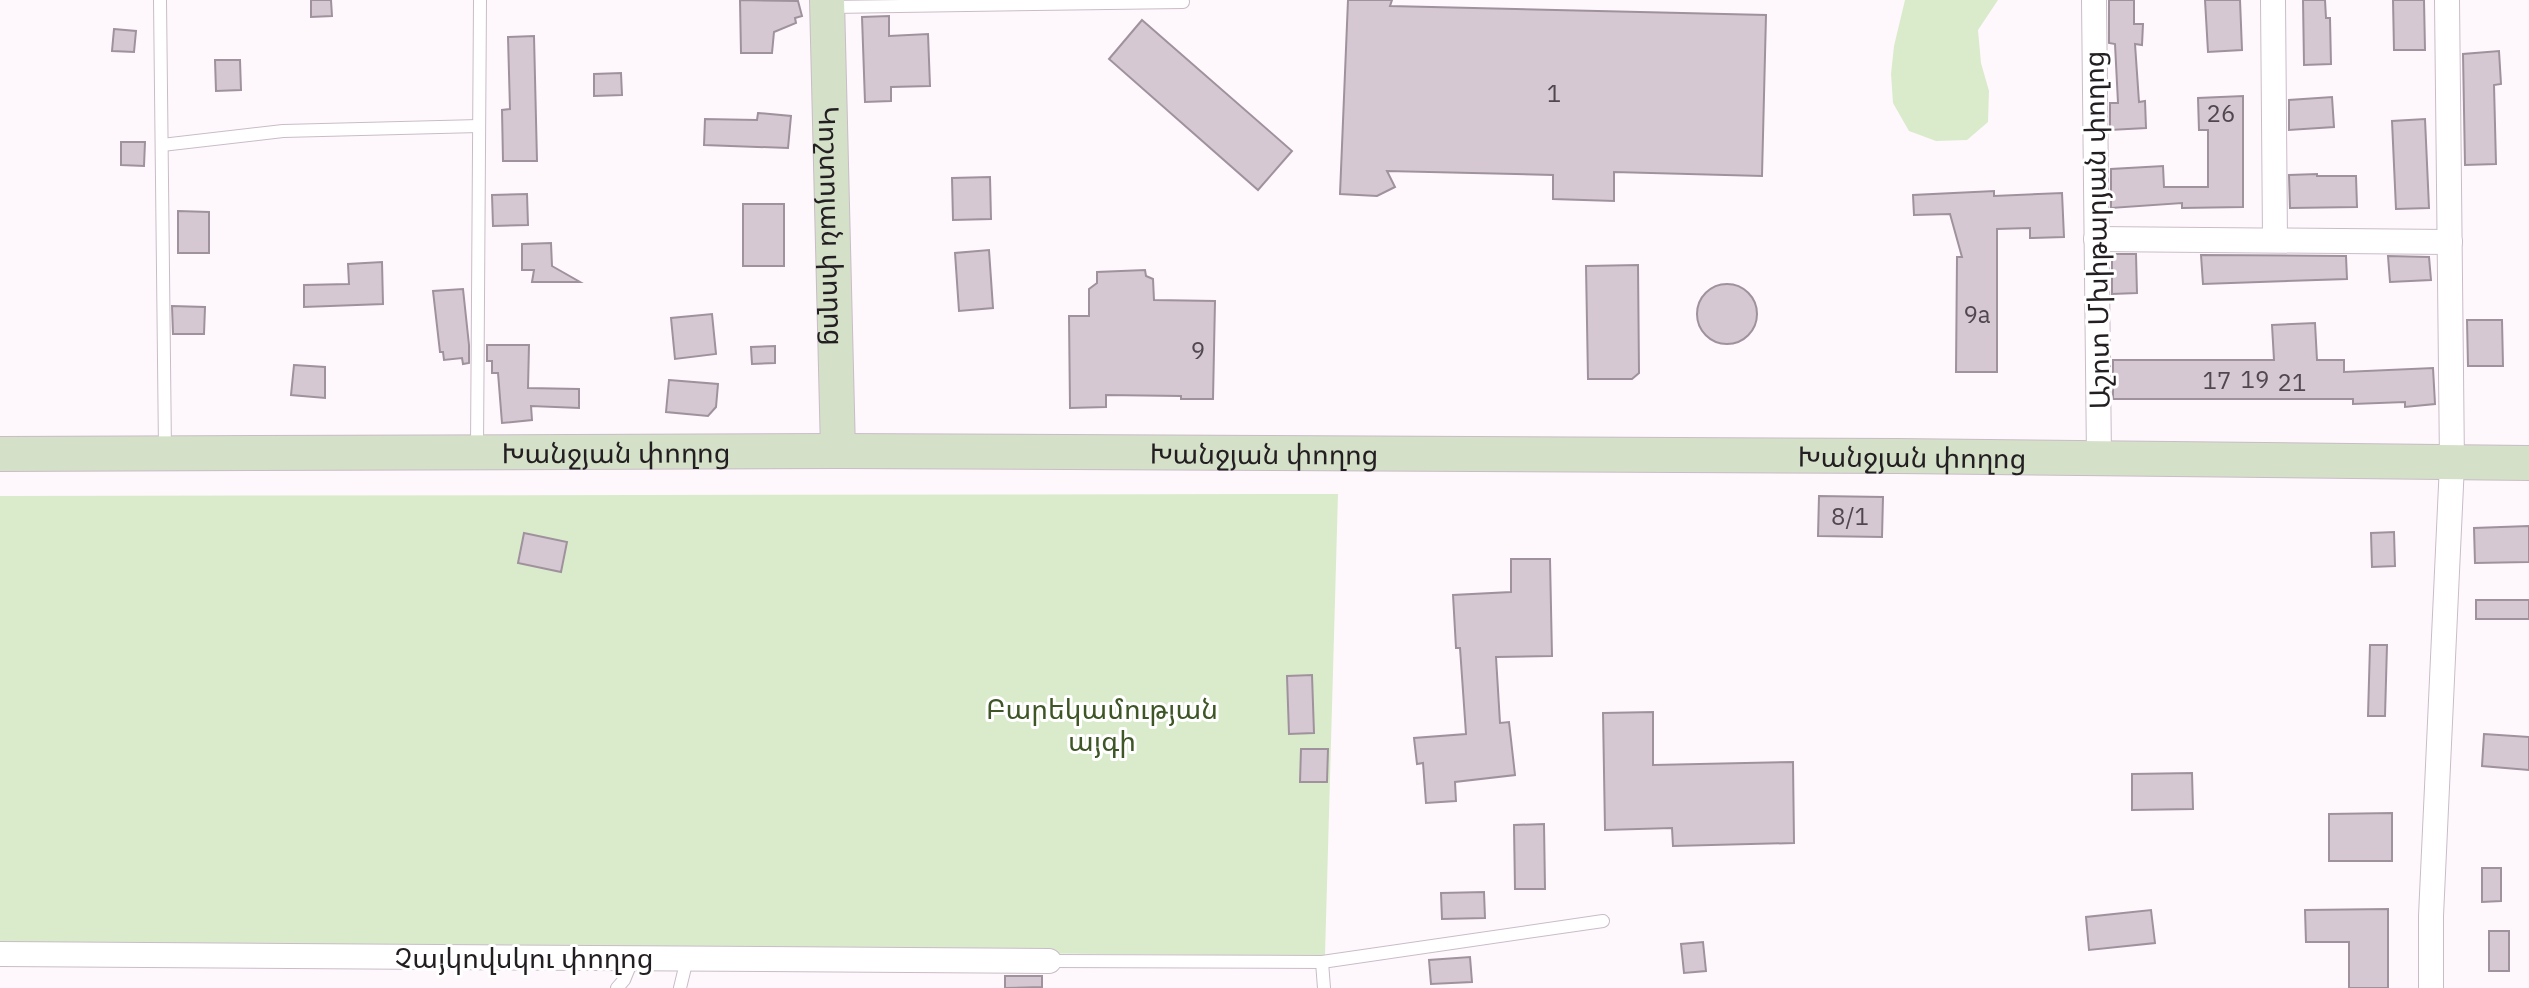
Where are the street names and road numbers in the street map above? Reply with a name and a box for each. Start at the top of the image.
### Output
street label: Աշոտ Մխիթարյան փողոց [2074,50,2118,410]
street label: Կոշտոյան փողոց [811,106,854,346]
street label: Խանջյան փողոց [501,433,731,471]
street label: Խանջյան փողոց [1149,434,1379,472]
street label: Խանջյան փողոց [1797,437,2027,476]
street label: Չայկովսկու փողոց [395,939,653,976]

